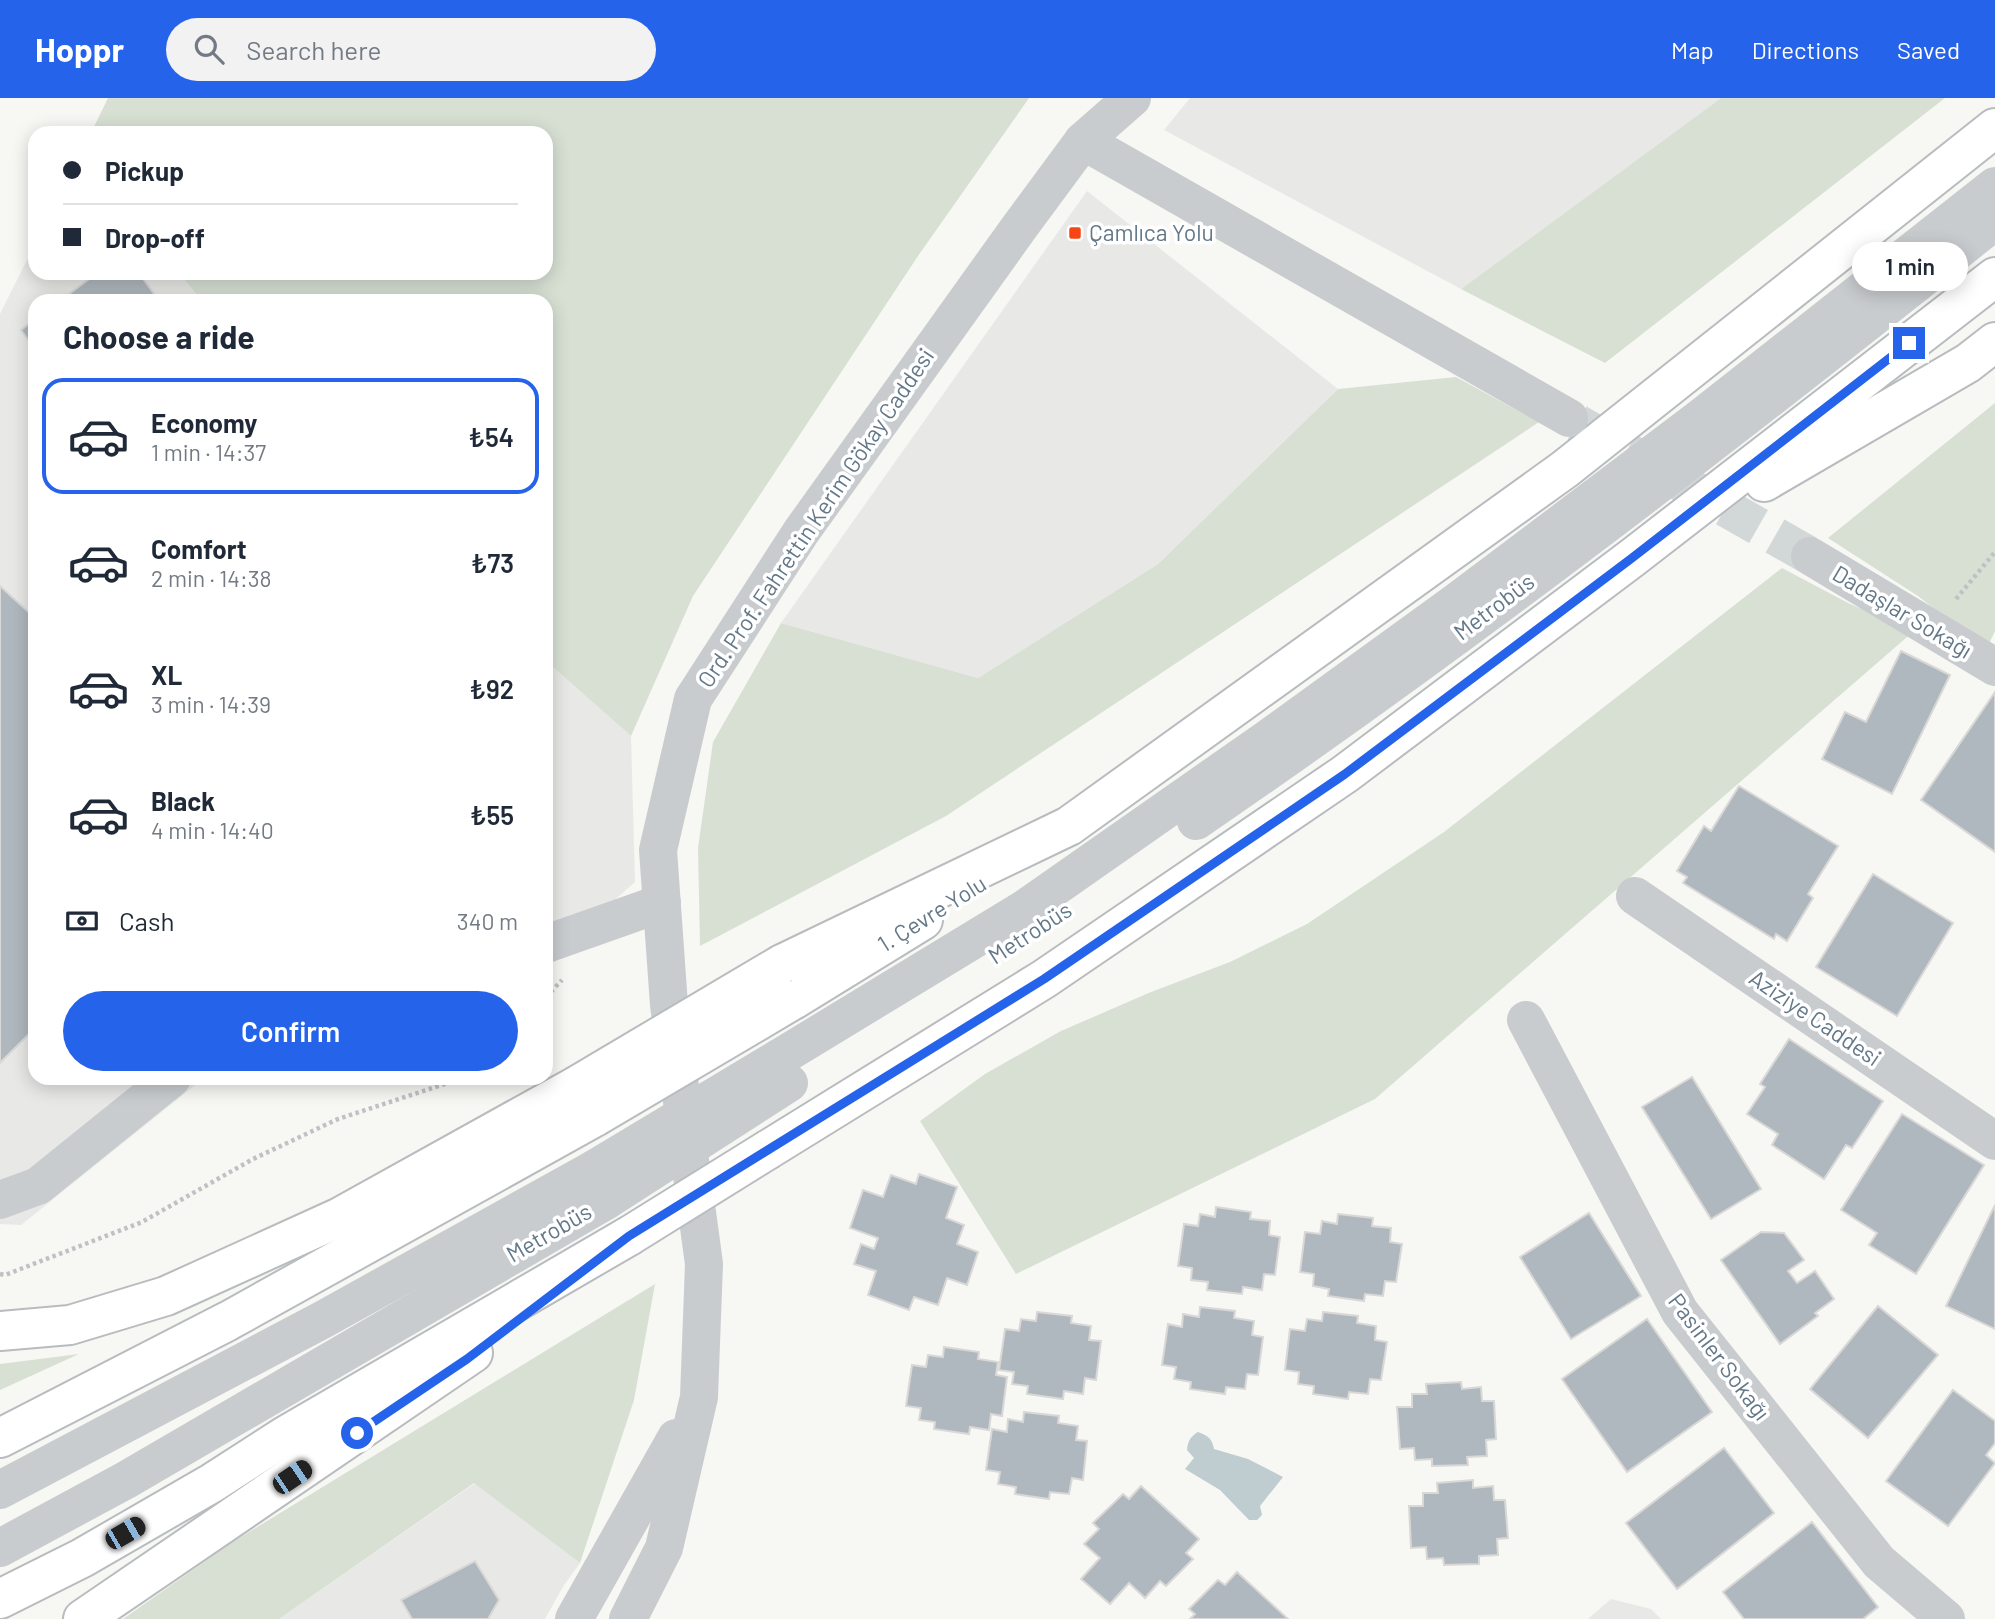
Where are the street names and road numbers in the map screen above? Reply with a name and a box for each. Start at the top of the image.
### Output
street label: Ord. Prof. Fahrettin Kerim Gökay Caddesi [691,343,939,692]
street label: Dadaşlar Sokağı [1828,559,1977,664]
street label: Metrobüs [1448,567,1539,646]
street label: 1. Çevre Yolu [872,869,991,958]
street label: Metrobüs [983,895,1076,969]
street label: Aziziye Caddesi [1744,963,1887,1072]
street label: Metrobüs [501,1197,596,1268]
street label: Pasinler Sokağı [1663,1288,1777,1425]

